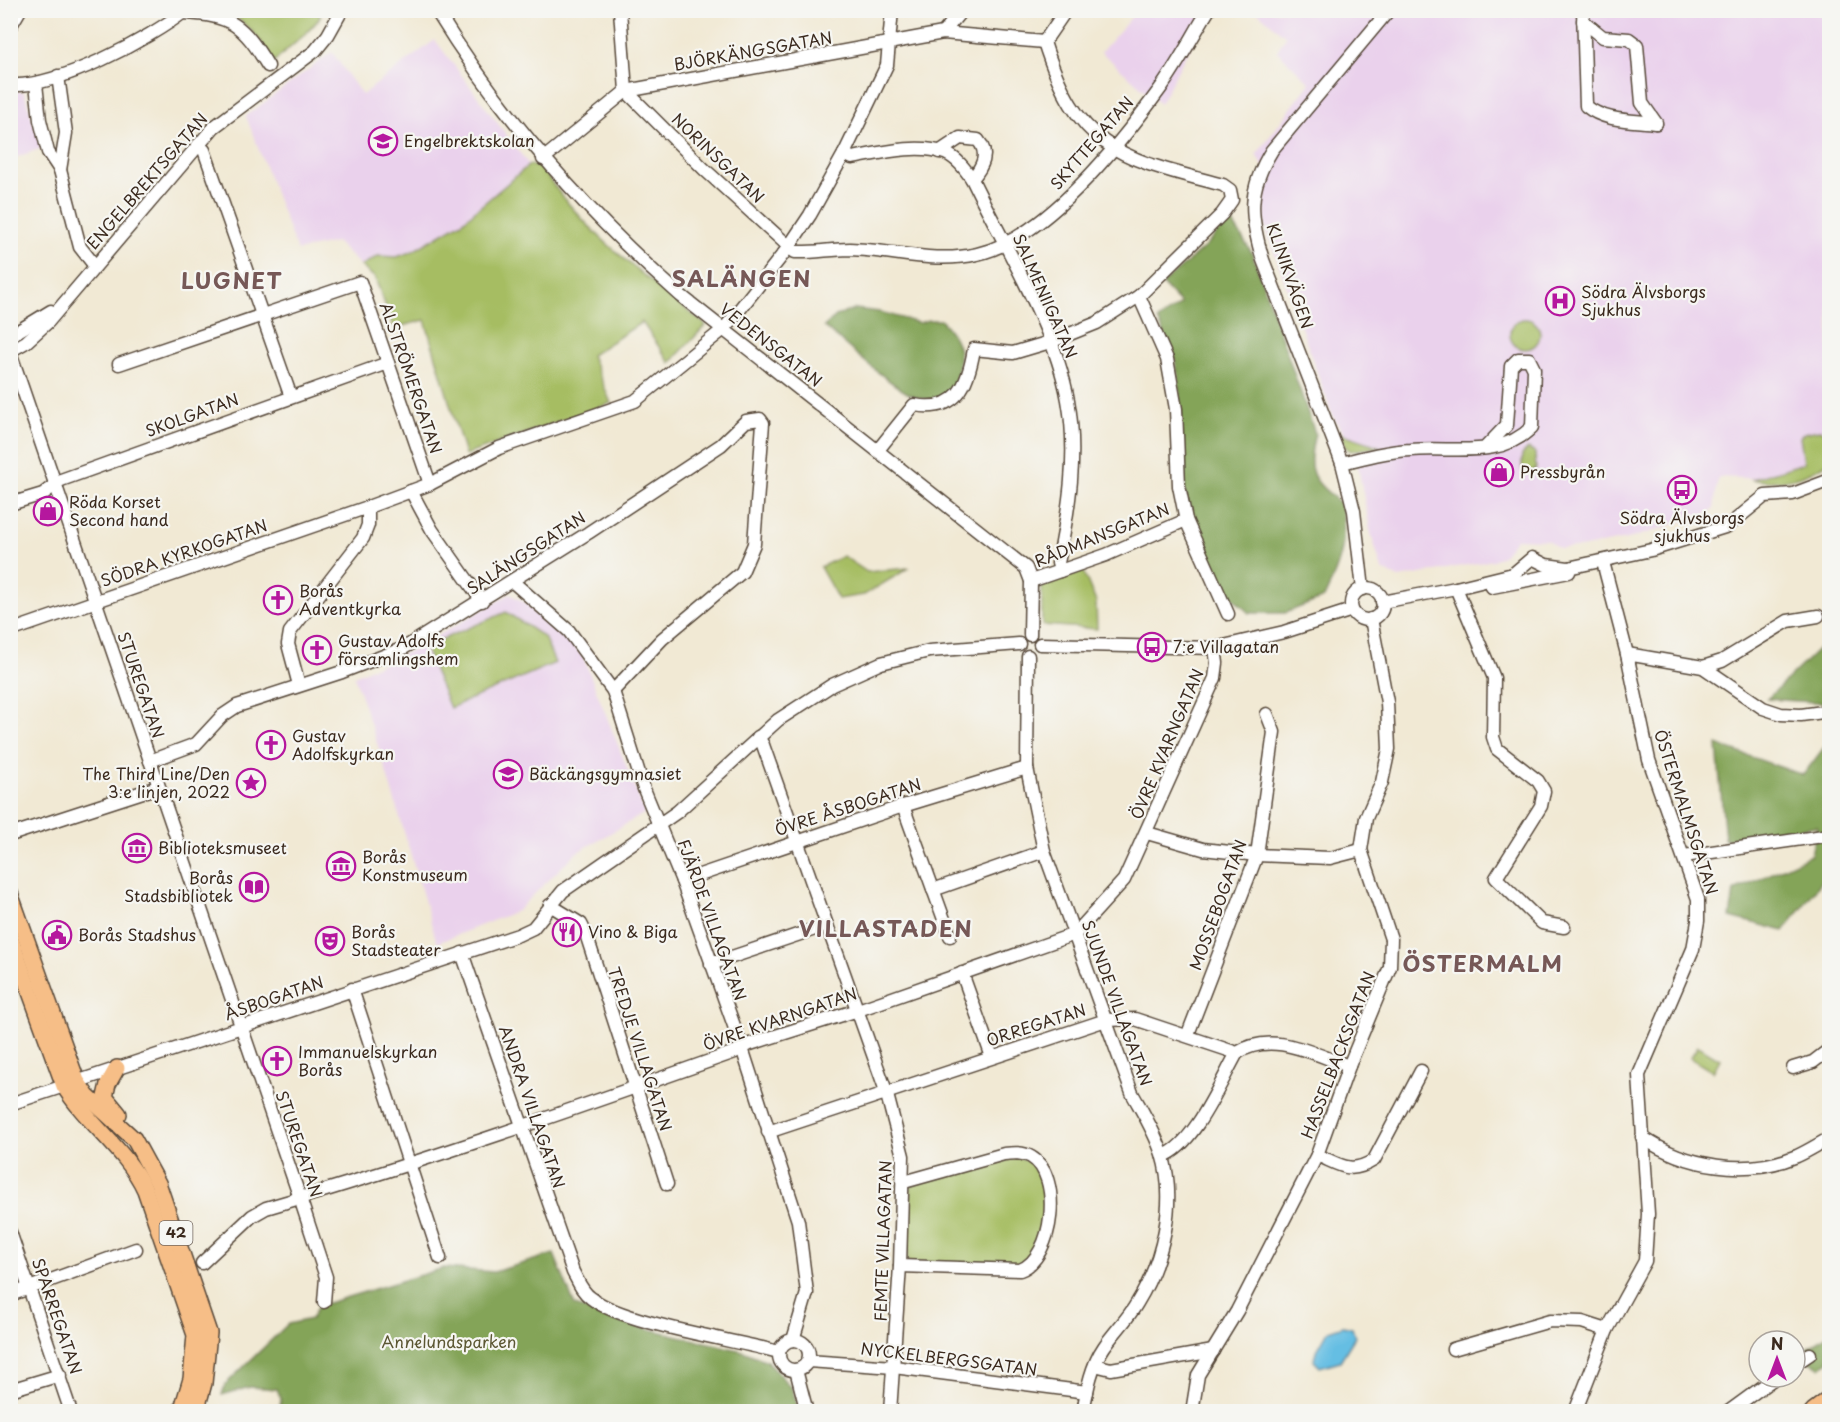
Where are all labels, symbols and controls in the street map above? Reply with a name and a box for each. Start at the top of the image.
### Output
street label: BJÖRKÄNGSGATAN [672,24,834,76]
street label: SKYTTEGATAN [1044,90,1139,194]
street label: ENGELBREKTSGATAN [80,107,212,254]
street label: NORINSGATAN [667,107,770,208]
school or university icon: Engelbrektskolan [367,125,399,157]
place label: Engelbrektskolan [404,128,535,152]
street label: KLINIKVÄGEN [1262,220,1320,332]
street label: SALMENIIGATAN [1008,229,1084,362]
district label: SALÄNGEN [672,261,812,294]
district label: LUGNET [181,263,283,296]
place label: Södra Älvsborgs Sjukhus [1581,279,1706,321]
hospital icon: Södra Älvsborgs Sjukhus [1544,285,1576,317]
street label: VEDENSGATAN [715,297,828,392]
street label: ALSTRÖMERGATAN [375,299,449,457]
street label: SKOLGATAN [142,386,242,442]
shop icon: Pressbyrån [1483,456,1515,488]
place label: Pressbyrån [1520,459,1605,483]
bus stop icon: Södra Älvsborgs sjukhus [1666,474,1698,506]
place label: Röda Korset Second hand [69,489,169,531]
shop icon: Röda Korset Second hand [32,495,64,527]
street label: RÅDMANSGATAN [1031,496,1173,572]
street label: SALÄNGSGATAN [461,505,590,600]
place label: Södra Älvsborgs sjukhus [1620,505,1744,547]
street label: SÖDRA KYRKOGATAN [97,512,270,592]
place label: Borås Adventkyrka [299,578,401,620]
church icon: Borås Adventkyrka [262,584,294,616]
street label: STUREGATAN [113,628,171,741]
place label: Gustav Adolfs församlingshem [338,628,459,670]
bus stop icon: 7:e Villagatan [1136,631,1168,663]
church icon: Gustav Adolfs församlingshem [301,634,333,666]
place label: 7:e Villagatan [1173,634,1279,658]
street label: ÖVRE KVARNGATAN [1123,665,1209,823]
place label: Gustav Adolfskyrkan [292,723,394,765]
street label: ÖSTERMALMSGATAN [1649,726,1725,897]
church icon: Gustav Adolfskyrkan [255,729,287,761]
school or university icon: Bäckängsgymnasiet [492,758,524,790]
place label: The Third Line/Den 3:e linjen, 2022 [82,761,230,803]
place label: Bäckängsgymnasiet [529,761,682,785]
place icon: The Third Line/Den 3:e linjen, 2022 [235,767,267,799]
street label: ÖVRE ÅSBOGATAN [771,771,924,841]
museum icon: Biblioteksmuseet [121,832,153,864]
place label: Biblioteksmuseet [158,835,287,859]
street label: FJÄRDE VILLAGATAN [673,836,753,1004]
street label: MOSSEBOGATAN [1182,836,1252,973]
place label: Borås Konstmuseum [362,844,468,886]
museum icon: Borås Konstmuseum [325,850,357,882]
place label: Borås Stadsbibliotek [124,865,233,907]
library icon: Borås Stadsbibliotek [238,871,270,903]
district label: VILLASTADEN [799,911,973,944]
restaurant icon: Vino & Biga [551,916,583,948]
street label: SJUNDE VILLAGATAN [1077,916,1159,1089]
public building icon: Borås Stadshus [41,919,73,951]
place label: Borås Stadsteater [351,919,441,961]
place label: Vino & Biga [588,919,678,943]
place label: Borås Stadshus [78,922,196,946]
theatre icon: Borås Stadsteater [314,925,346,957]
district label: ÖSTERMALM [1403,946,1563,979]
street label: TREDJE VILLAGATAN [603,963,679,1134]
street label: HASSELBACKSGATAN [1294,968,1380,1142]
street label: ÅSBOGATAN [221,969,326,1025]
street label: ÖVRE KVARNGATAN [699,980,860,1056]
street label: ORREGATAN [983,997,1089,1051]
street label: ANDRA VILLAGATAN [494,1022,572,1191]
place label: Immanuelskyrkan Borås [298,1039,437,1081]
church icon: Immanuelskyrkan Borås [261,1045,293,1077]
street label: STUREGATAN [271,1087,329,1200]
street label: FEMTE VILLAGATAN [867,1160,897,1322]
road number: 42 [160,1221,192,1245]
street label: SPARREGATAN [27,1254,89,1377]
park label: Annelundsparken [382,1329,516,1353]
north arrow [1747,1329,1807,1389]
text: N [1771,1331,1783,1355]
street label: NYCKELBERGSGATAN [859,1335,1039,1381]

